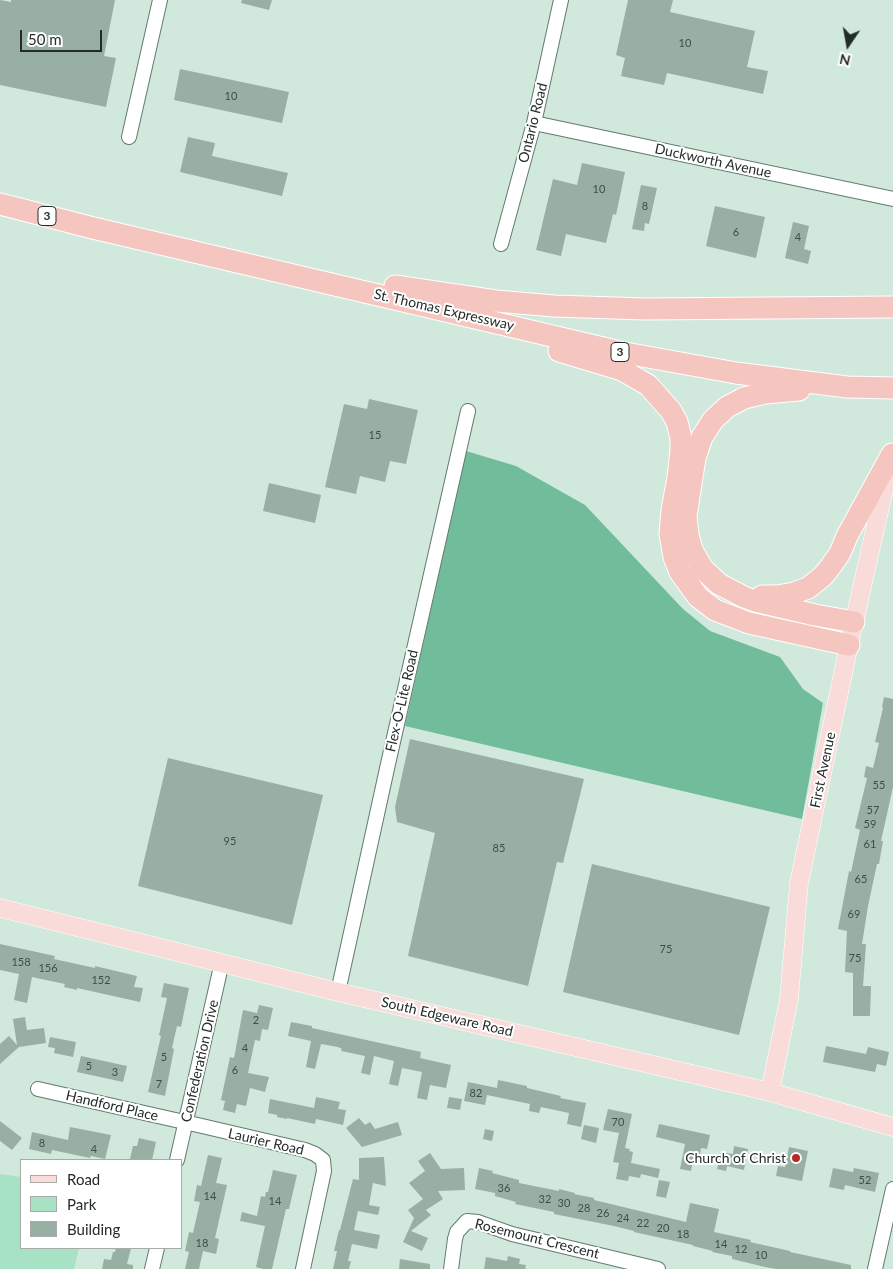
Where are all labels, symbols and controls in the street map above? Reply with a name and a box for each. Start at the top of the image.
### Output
scale bar [22,20,105,52]
north arrow [823,20,873,70]
text: 50 m [28,30,62,48]
house number: 10 [679,36,691,50]
text: N [838,51,852,70]
street label: Ontario Road [515,81,551,165]
house number: 10 [225,89,237,103]
street label: Duckworth Avenue [653,140,773,182]
house number: 10 [593,182,605,196]
house number: 8 [642,199,648,213]
road number: 3 [38,207,56,226]
house number: 6 [733,225,739,239]
house number: 4 [795,230,801,244]
street label: St. Thomas Expressway [372,286,516,334]
road number: 3 [611,342,629,362]
house number: 15 [369,428,381,442]
street label: Flex-O-Lite Road [382,648,422,754]
street label: First Avenue [807,730,839,810]
house number: 55 [873,778,885,792]
house number: 57 [867,803,879,817]
house number: 59 [864,817,876,831]
house number: 95 [224,834,236,848]
house number: 61 [864,837,876,851]
house number: 85 [493,841,505,855]
house number: 65 [855,872,867,886]
house number: 69 [848,907,860,921]
house number: 75 [660,942,672,956]
house number: 75 [849,951,861,965]
house number: 158 [11,955,31,969]
house number: 156 [38,961,58,975]
house number: 152 [91,973,111,987]
street label: South Edgeware Road [380,994,514,1040]
street label: Confederation Drive [178,998,222,1124]
house number: 2 [253,1013,259,1027]
house number: 4 [242,1041,248,1055]
house number: 5 [161,1050,167,1064]
house number: 5 [86,1059,92,1073]
house number: 6 [232,1063,238,1077]
house number: 3 [112,1065,118,1079]
house number: 7 [156,1077,162,1091]
house number: 82 [470,1086,482,1100]
street label: Handford Place [64,1087,160,1125]
house number: 70 [612,1115,624,1129]
street label: Laurier Road [226,1125,306,1159]
house number: 8 [39,1136,45,1150]
house number: 4 [91,1142,97,1156]
place label: Church of Christ [685,1150,786,1166]
marker: Church of Christ [790,1152,802,1164]
legend [20,1159,182,1249]
text: Road [67,1170,100,1188]
house number: 52 [859,1173,871,1187]
house number: 36 [498,1181,510,1195]
house number: 14 [204,1189,216,1203]
house number: 32 [539,1192,551,1206]
house number: 14 [269,1194,281,1208]
text: Park [67,1195,96,1213]
house number: 30 [558,1196,570,1210]
house number: 28 [578,1201,590,1215]
house number: 26 [597,1206,609,1220]
house number: 24 [617,1211,629,1225]
street label: Rosemount Crescent [473,1215,601,1263]
house number: 22 [637,1216,649,1230]
text: Building [67,1220,120,1238]
house number: 20 [657,1221,669,1235]
house number: 18 [677,1227,689,1241]
house number: 18 [196,1236,208,1250]
house number: 14 [715,1237,727,1251]
house number: 12 [735,1242,747,1256]
house number: 10 [755,1248,767,1262]

